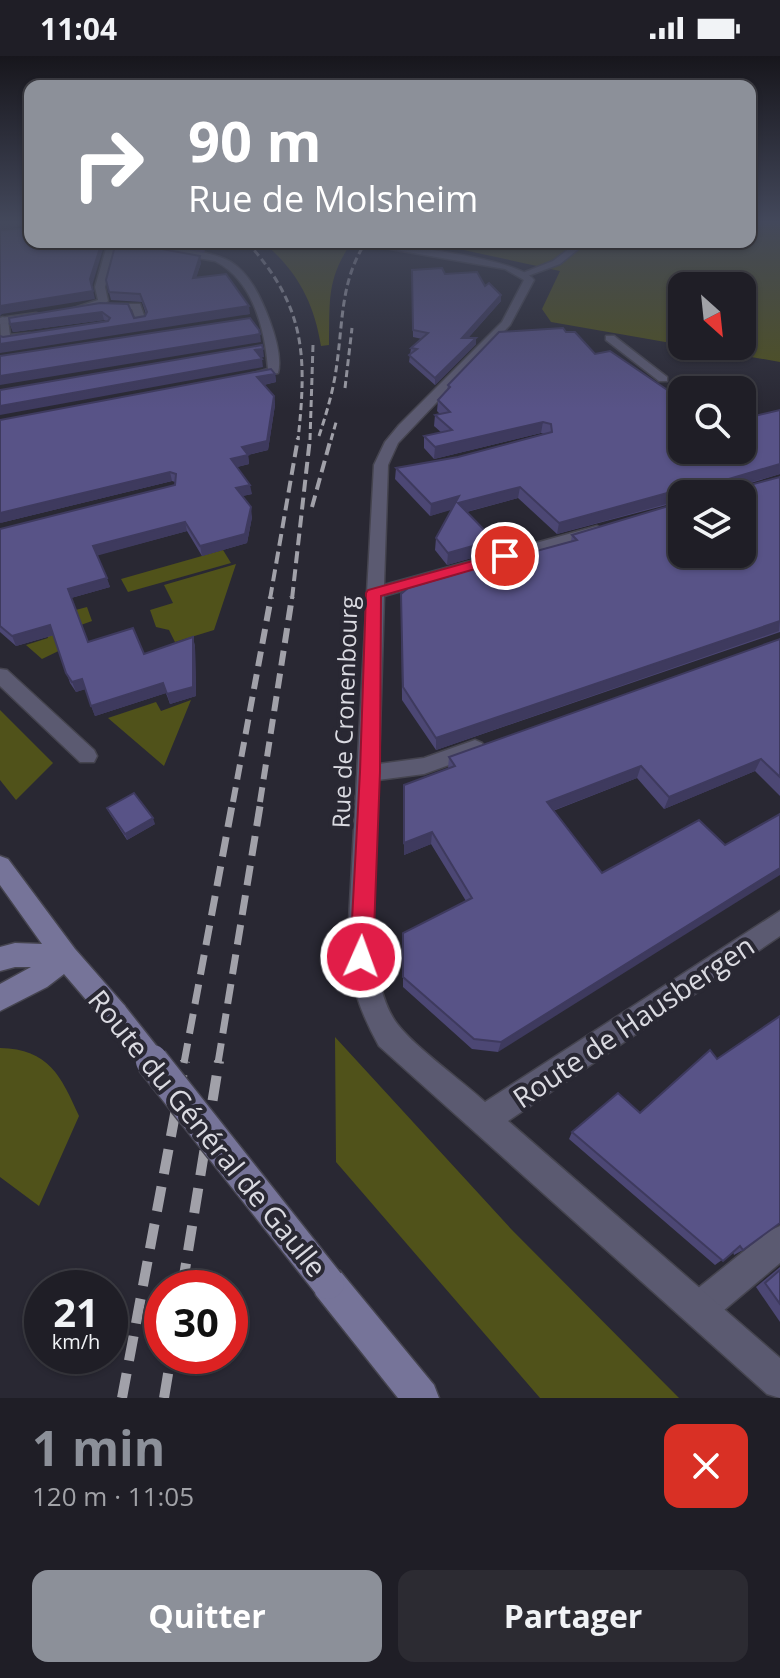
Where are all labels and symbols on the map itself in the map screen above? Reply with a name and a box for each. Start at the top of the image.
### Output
north arrow [668,272,756,360]
pin [471,522,539,590]
street label: Rue de Cronenbourg [323,595,365,829]
position arrow [319,915,403,999]
street label: Route de Hausbergen [505,926,761,1116]
street label: Route du Général de Gaulle [80,981,336,1285]
speed limit sign: 30 [144,1270,248,1374]

